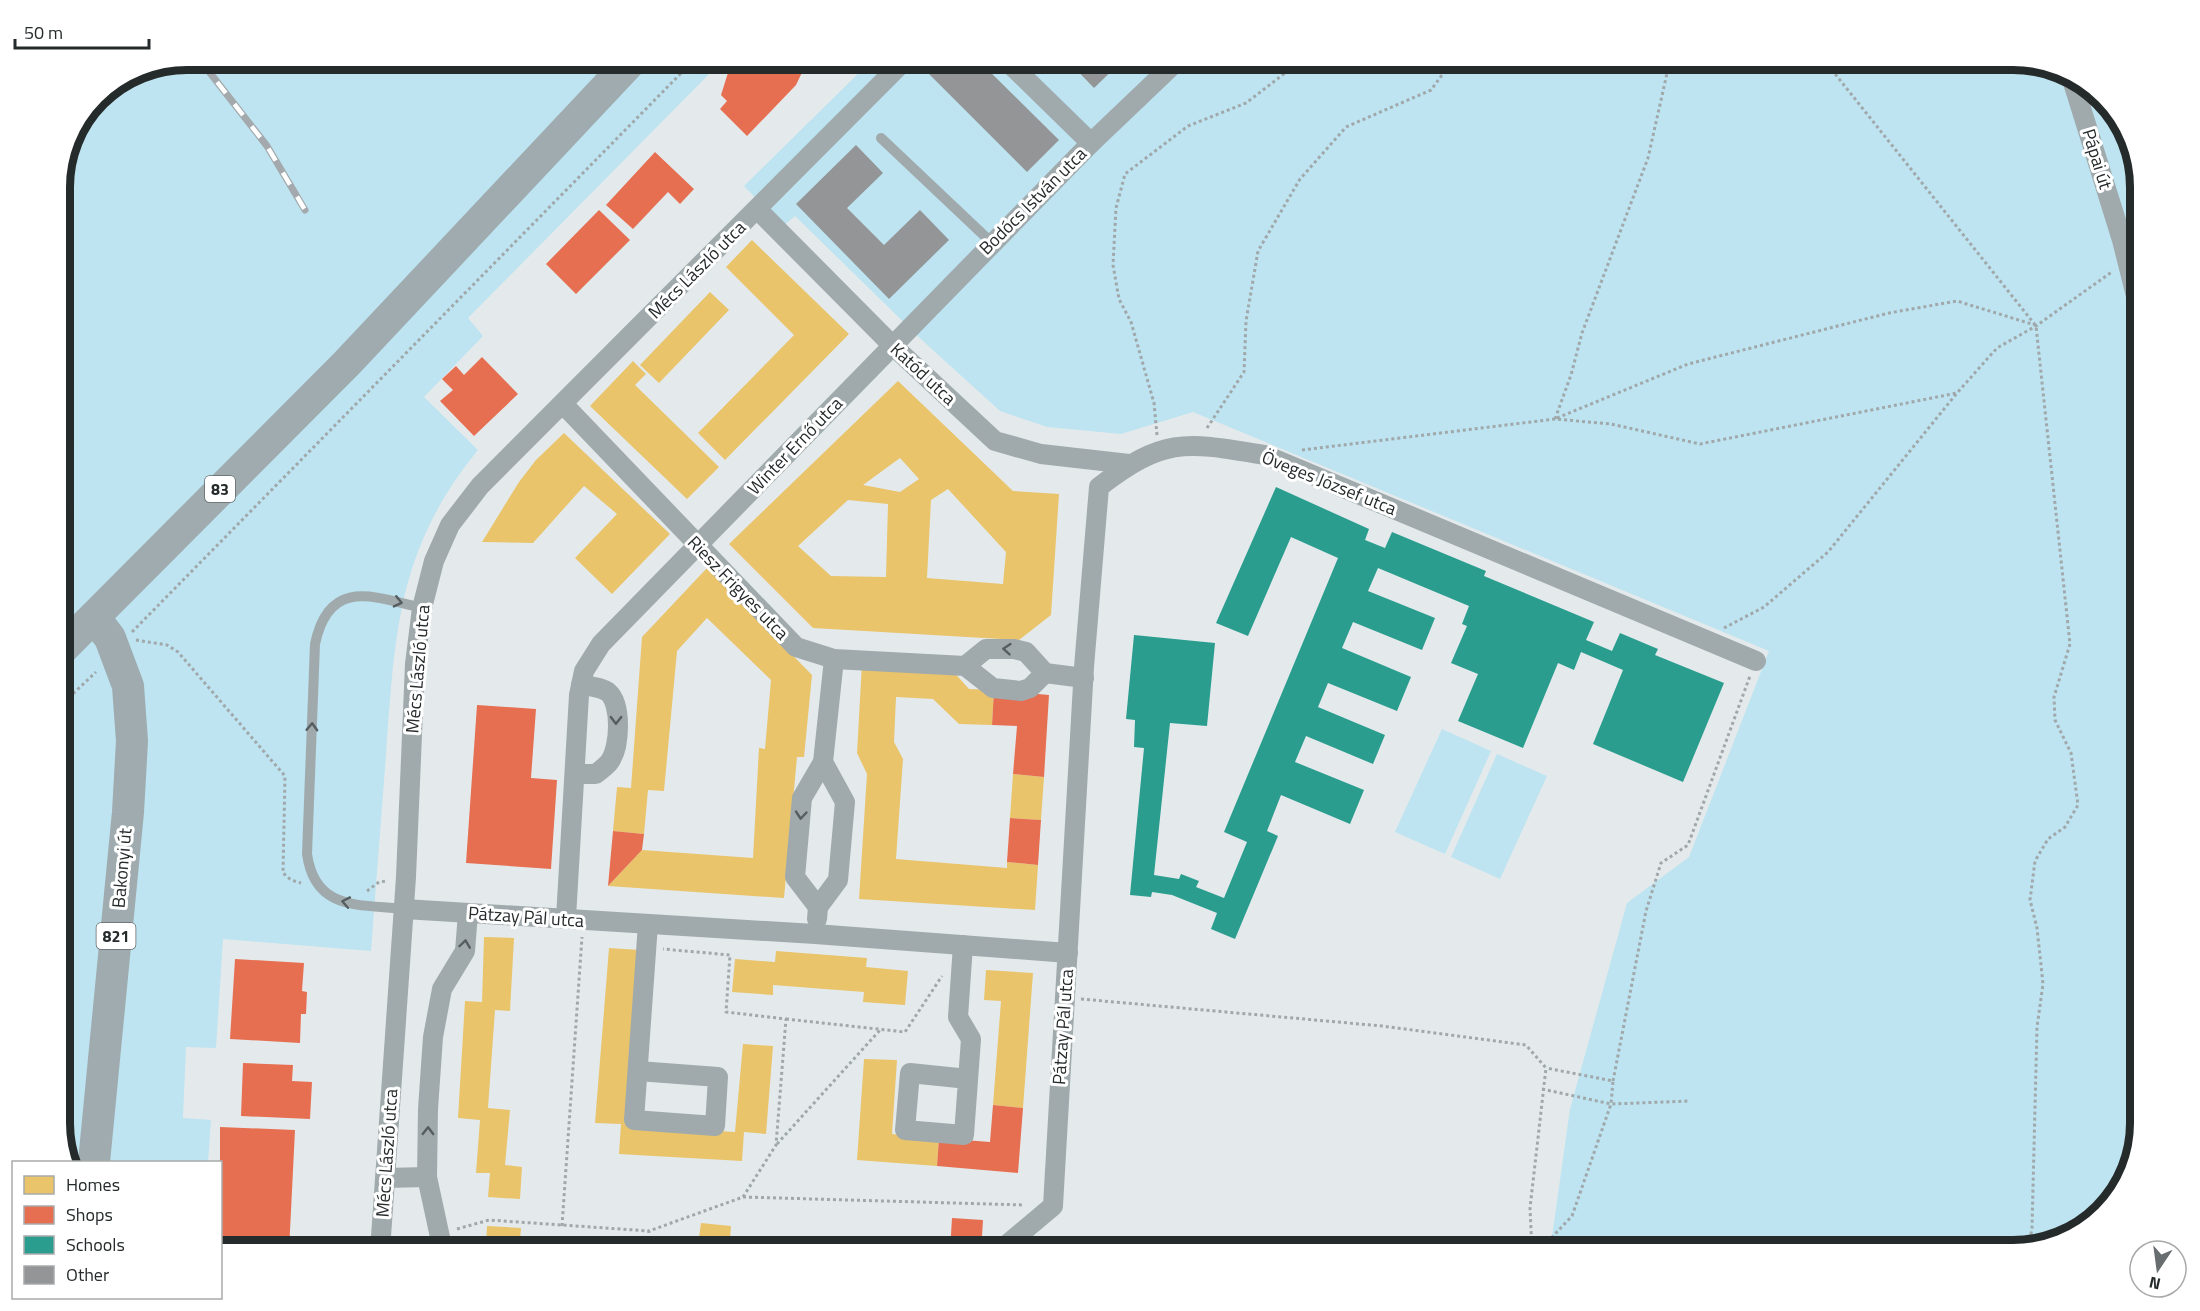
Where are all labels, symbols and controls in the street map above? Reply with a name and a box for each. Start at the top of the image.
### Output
scale bar [15,12,148,50]
text: 50 m [24,19,63,46]
street label: Pápai út [2076,125,2120,193]
street label: Bodócs István utca [973,141,1093,261]
street label: Mécs László utca [642,215,752,325]
street label: Katód utca [884,336,962,411]
street label: Winter Ernő utca [741,391,849,501]
street label: Öveges József utca [1258,443,1401,522]
road number: 83 [205,476,235,502]
street label: Riesz Frigyes utca [681,529,795,646]
one-way arrow [392,594,402,607]
street label: Mécs László utca [398,604,437,734]
one-way arrow [1002,643,1011,656]
one-way arrow [610,715,622,724]
one-way arrow [305,723,318,732]
one-way arrow [794,811,807,820]
street label: Bakonyi út [105,826,138,909]
one-way arrow [341,896,351,909]
street label: Pátzay Pál utca [467,899,585,934]
road number: 821 [96,923,136,949]
one-way arrow [458,939,470,948]
street label: Pátzay Pál utca [1045,968,1080,1086]
street label: Mécs László utca [369,1088,404,1218]
one-way arrow [421,1127,434,1136]
legend [12,1161,222,1299]
text: Homes [66,1171,120,1198]
text: Shops [66,1201,113,1228]
text: Schools [66,1231,125,1258]
north arrow [2128,1239,2188,1299]
text: Other [66,1261,109,1288]
text: N [2147,1271,2163,1297]

